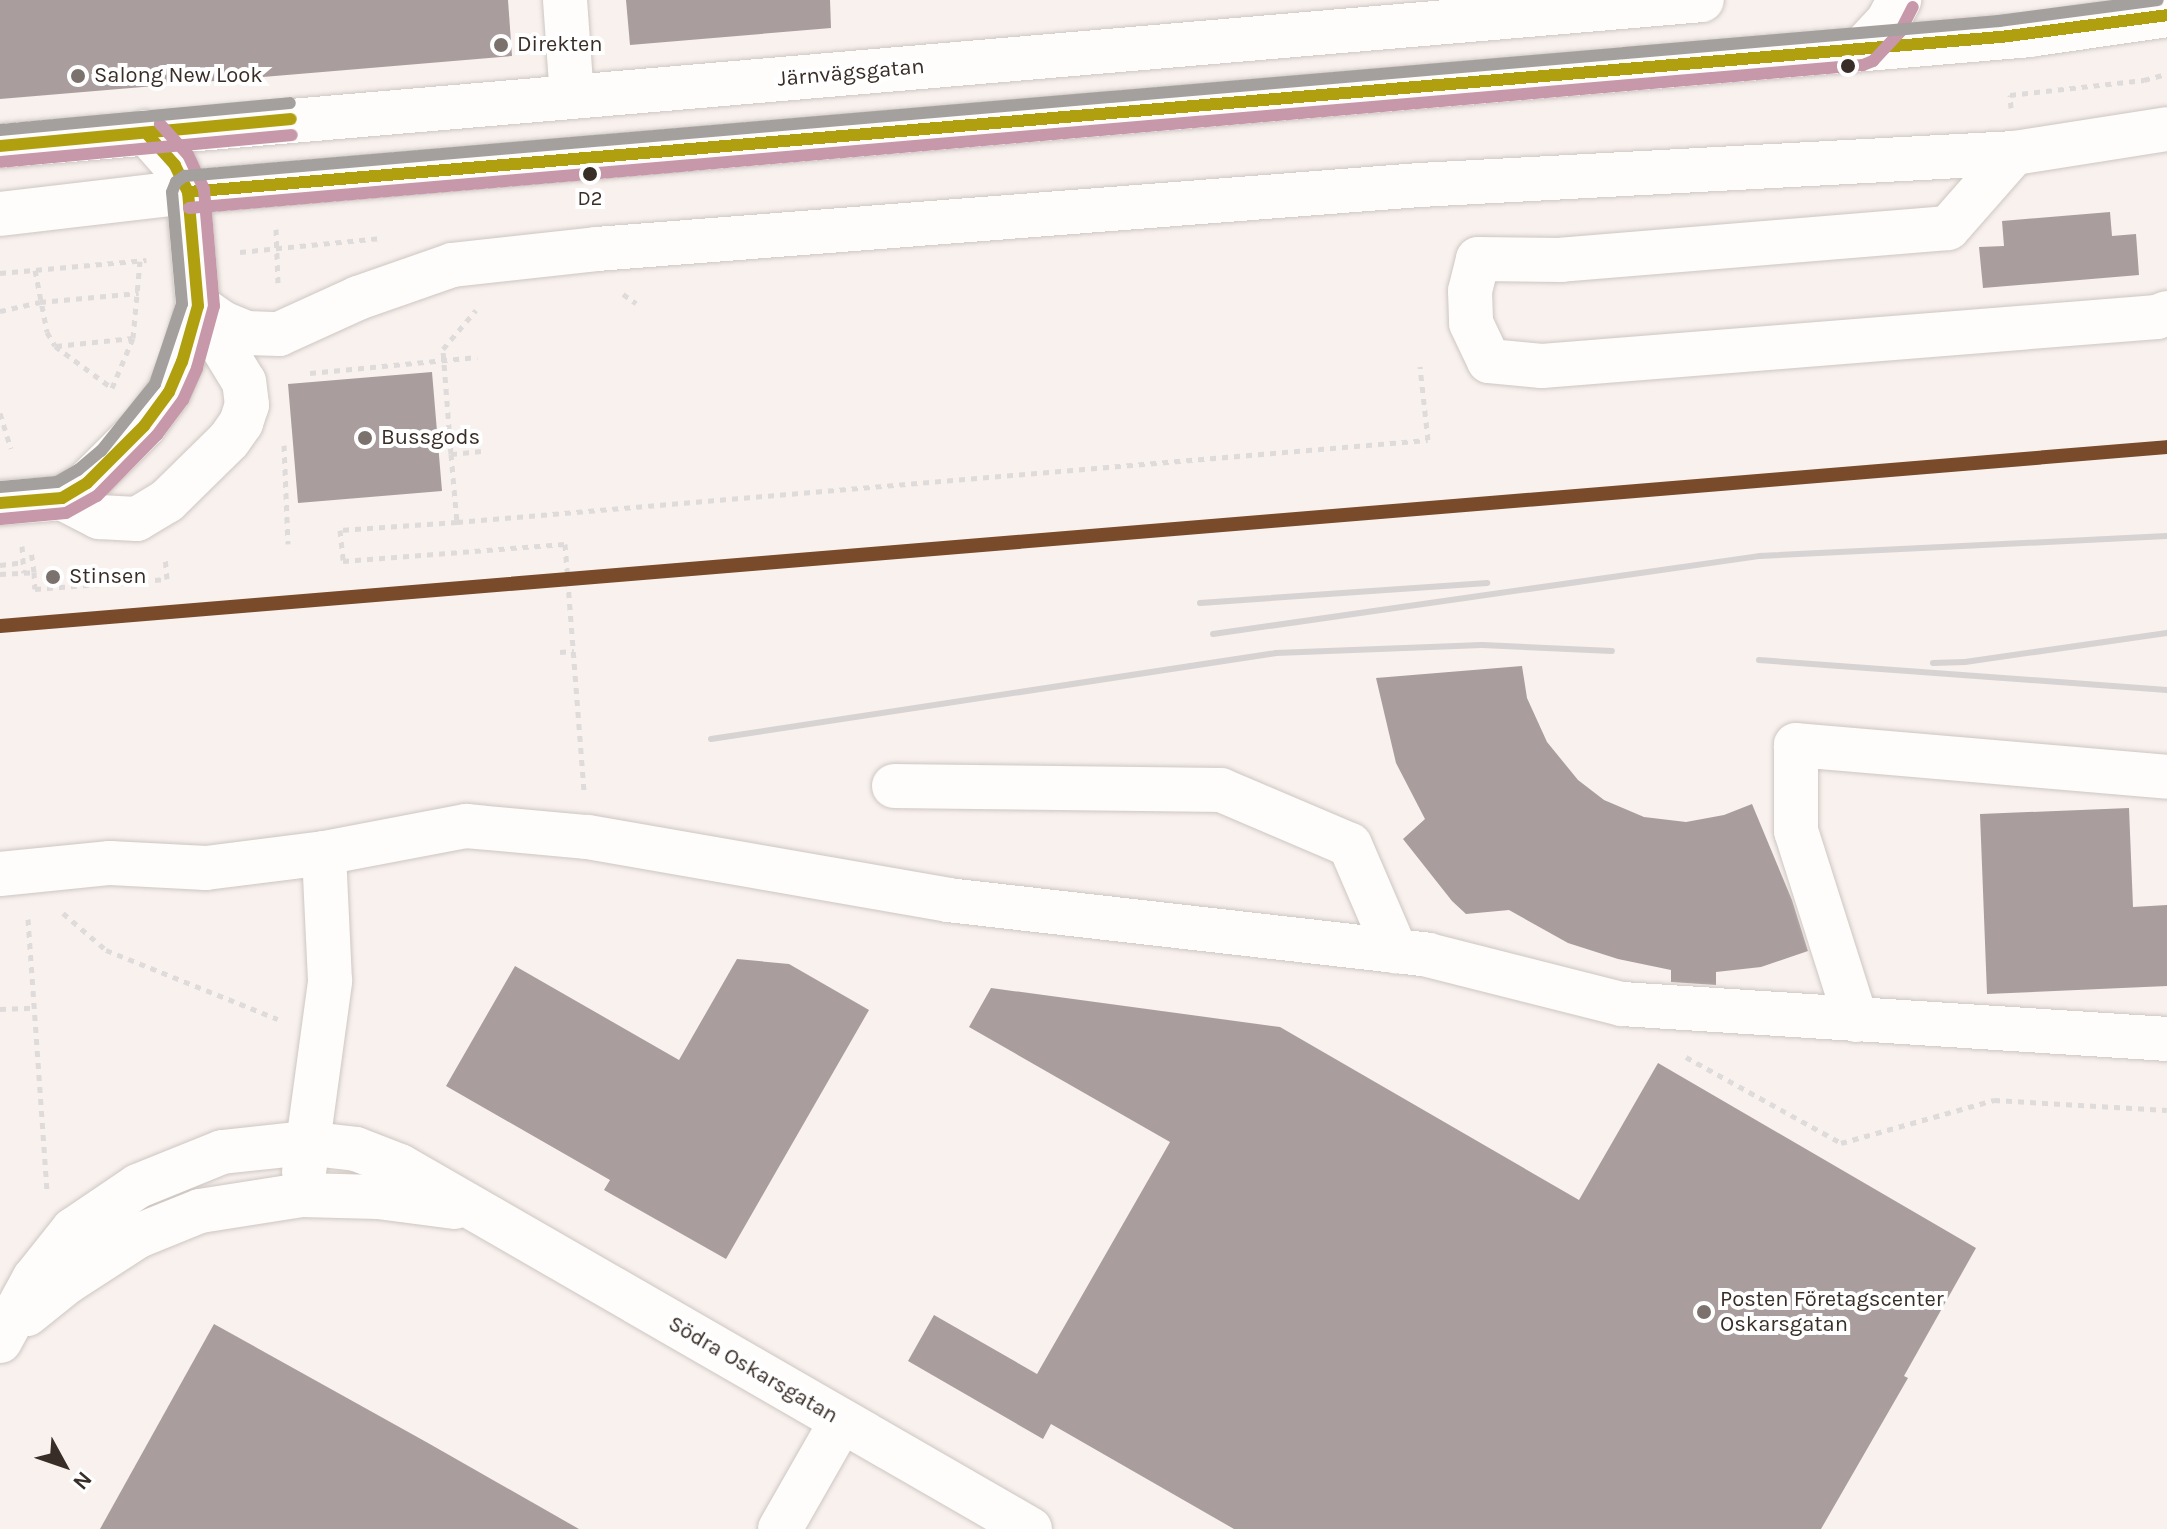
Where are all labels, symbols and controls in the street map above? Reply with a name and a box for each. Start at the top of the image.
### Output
place label: Direkten [517,32,603,58]
marker: Direkten [492,36,510,54]
street label: Järnvägsgatan [776,53,926,93]
unlabelled marker [1840,58,1856,74]
place label: Salong New Look [94,63,263,89]
marker: Salong New Look [69,67,87,85]
marker: D2 [582,166,598,182]
place label: D2 [578,186,602,210]
place label: Bussgods [381,425,480,451]
marker: Bussgods [356,429,374,447]
place label: Stinsen [69,564,147,590]
marker: Stinsen [44,568,62,586]
place label: Posten Företagscenter Oskarsgatan [1720,1286,1944,1338]
marker: Posten Företagscenter Oskarsgatan [1695,1303,1713,1321]
street label: Södra Oskarsgatan [663,1311,843,1429]
north arrow [24,1425,104,1505]
text: N [67,1466,97,1495]

